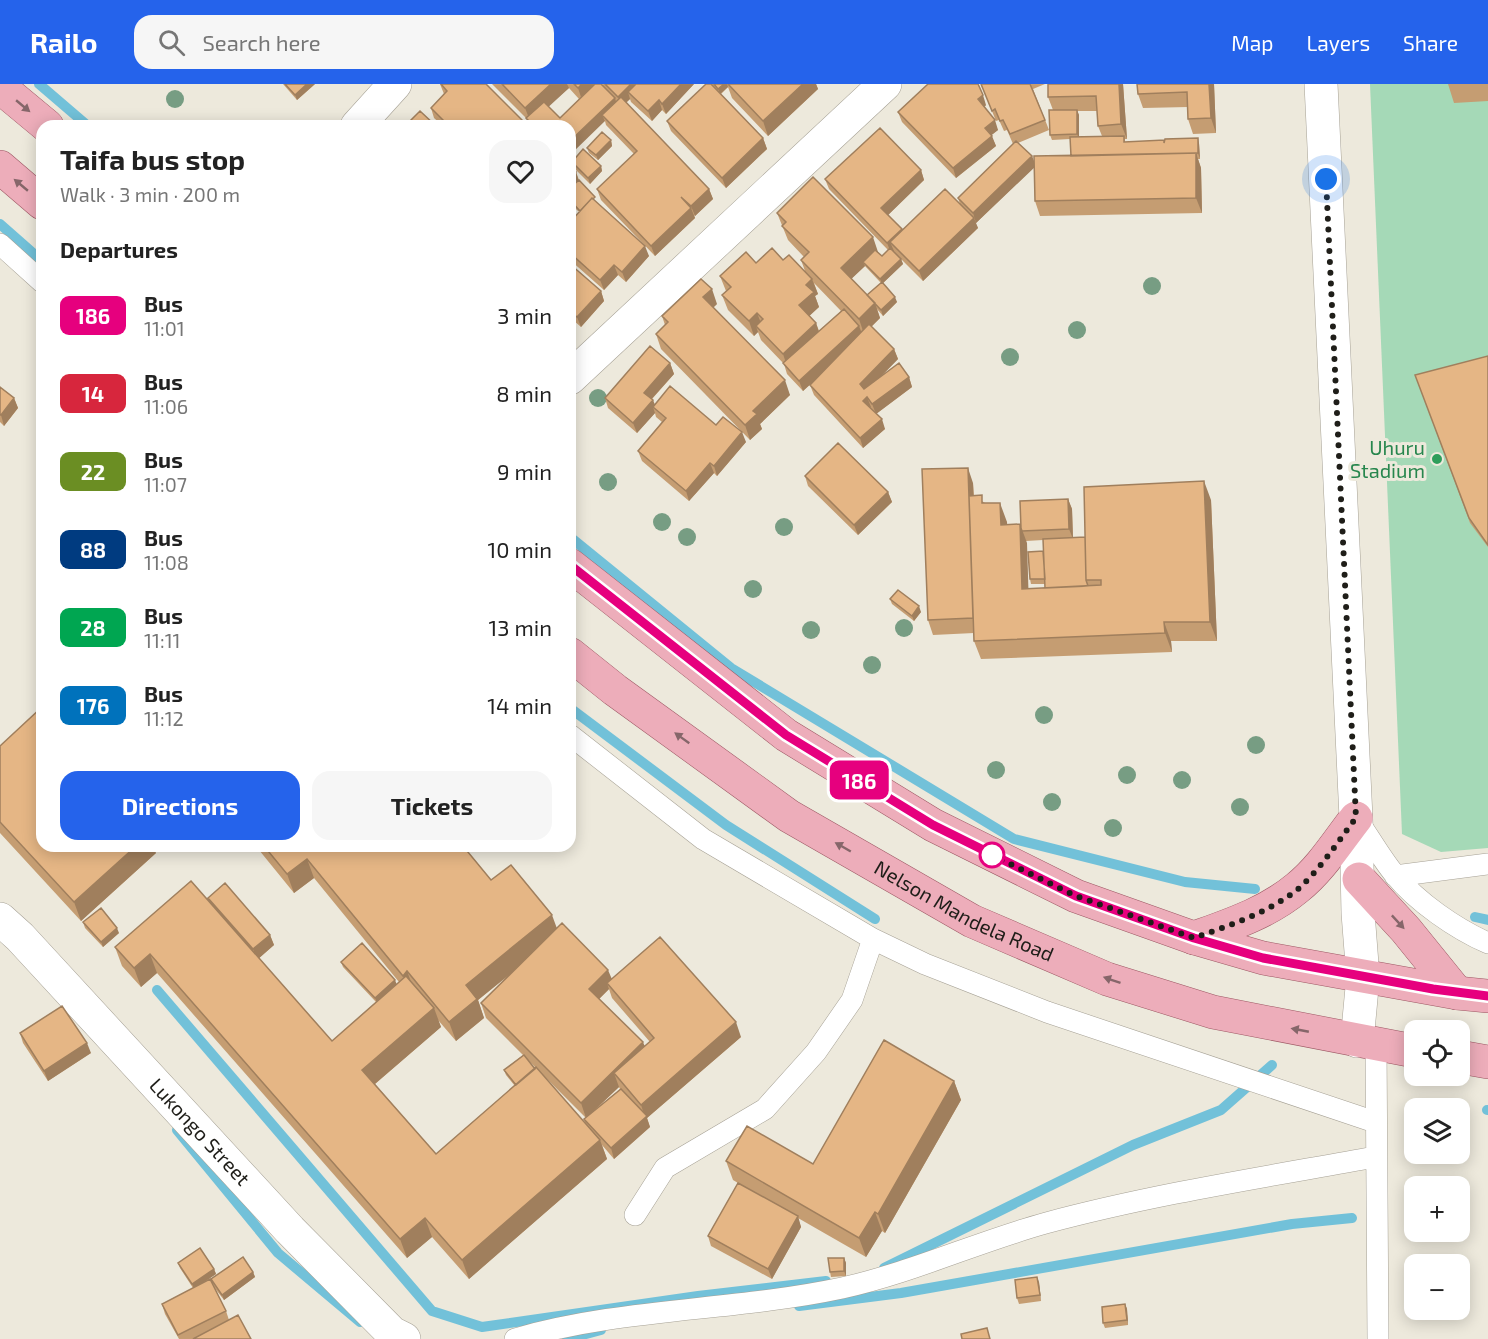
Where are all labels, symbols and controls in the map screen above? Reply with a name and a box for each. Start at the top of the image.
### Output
search box [134,15,554,69]
text: Railo [30,25,98,59]
icon: search [155,26,188,59]
text: Search here [203,29,321,55]
text: Map [1231,30,1273,55]
text: Layers [1306,30,1370,55]
text: Share [1403,30,1458,55]
one-way arrow [15,100,31,113]
button: heart [489,140,552,203]
text: Taifa bus stop [60,142,245,176]
your location [1311,164,1341,194]
one-way arrow [14,179,29,192]
text: Walk · 3 min · 200 m [60,182,240,206]
text: Departures [60,236,178,262]
text: Bus [144,290,183,316]
text: 3 min [497,302,552,328]
text: 186 [76,303,110,328]
text: 11:01 [144,316,185,340]
text: Bus [144,368,183,394]
text: 8 min [496,380,552,406]
text: 14 [82,381,104,406]
text: 11:06 [144,394,188,418]
place label: Uhuru Stadium [1350,435,1425,482]
text: Bus [144,446,183,472]
marker: Uhuru Stadium [1430,452,1444,466]
text: 9 min [497,458,552,484]
text: 22 [81,459,105,484]
text: 11:07 [144,472,187,496]
text: Bus [144,524,183,550]
text: 10 min [488,536,552,562]
text: 88 [80,537,106,562]
text: 11:08 [144,550,189,574]
text: Bus [144,602,183,628]
text: 13 min [489,614,552,640]
text: 28 [80,615,106,640]
text: 11:11 [144,628,181,652]
text: Bus [144,680,183,706]
text: 14 min [487,692,552,718]
text: 176 [77,693,109,718]
text: 11:12 [144,706,184,730]
one-way arrow [674,733,689,745]
line badge: 186 [824,760,894,800]
text: 186 [842,768,876,793]
button: Directions [60,771,300,840]
button: Tickets [312,771,552,840]
one-way arrow [835,842,852,852]
unlabelled marker [979,842,1005,868]
street label: Nelson Mandela Road [871,855,1058,966]
one-way arrow [1391,914,1405,929]
one-way arrow [1103,975,1121,984]
map controls [1404,1020,1470,1320]
button: locate [1404,1020,1470,1086]
one-way arrow [1290,1025,1309,1034]
street label: Lukongo Street [145,1073,256,1190]
button: layers [1404,1098,1470,1164]
button: + [1404,1176,1470,1242]
button: − [1404,1254,1470,1320]

